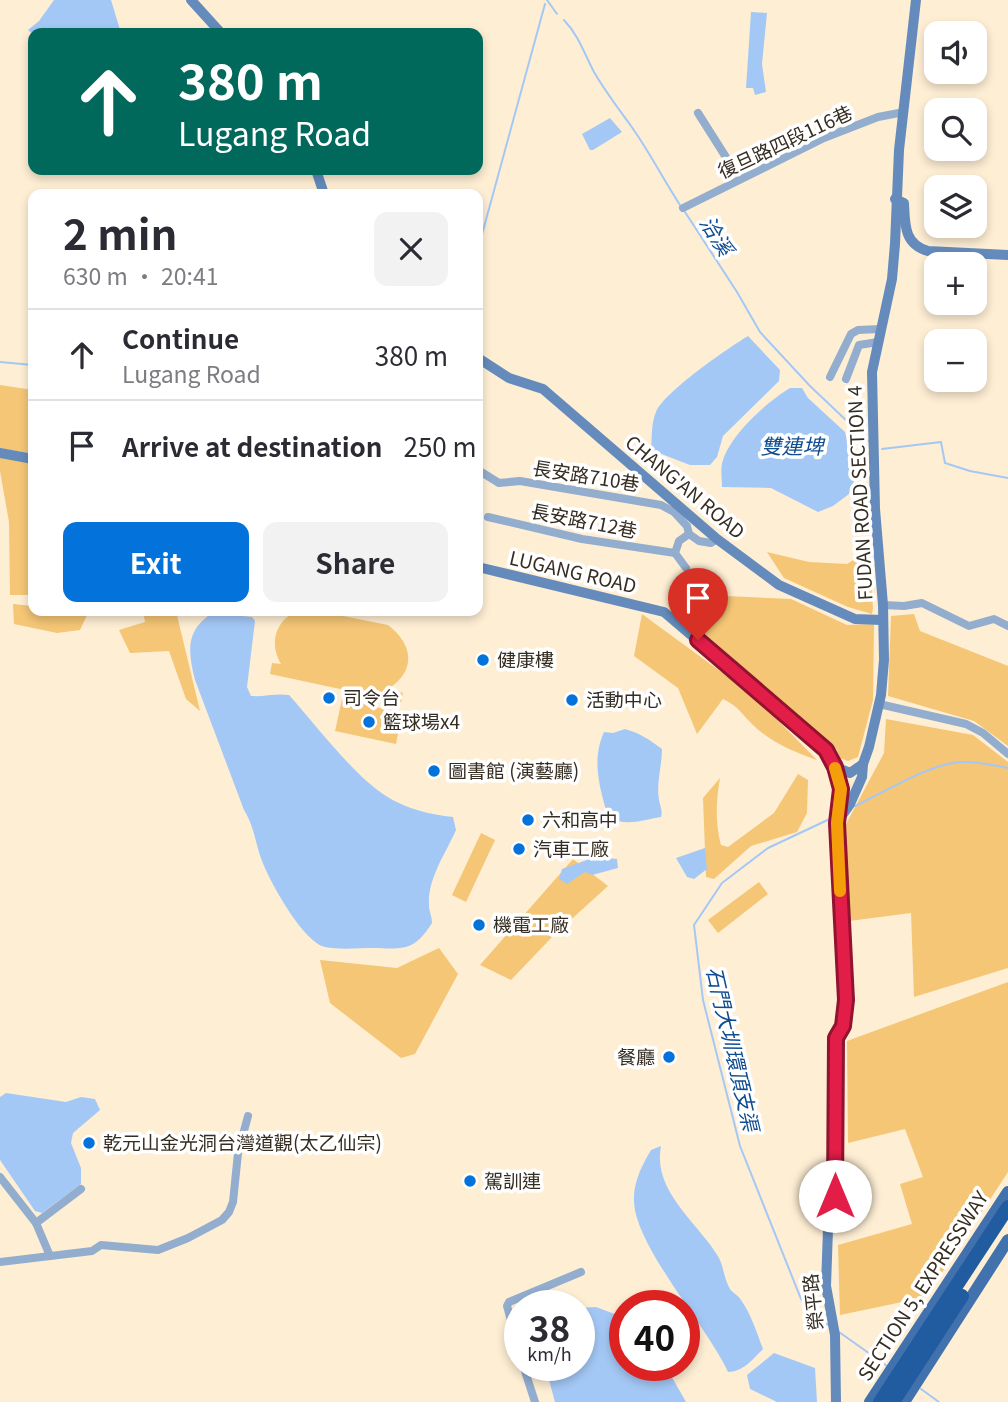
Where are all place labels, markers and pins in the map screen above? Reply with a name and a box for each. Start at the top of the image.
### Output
pin [668,568,728,640]
place label: 健康樓 [497,645,554,672]
marker: 健康樓 [475,652,491,668]
place label: 司令台 [343,683,400,710]
place label: 活動中心 [586,685,662,712]
marker: 司令台 [321,690,337,706]
marker: 活動中心 [564,692,580,708]
place label: 籃球場x4 [383,707,460,734]
marker: 籃球場x4 [361,714,377,730]
place label: 圖書館 (演藝廳) [448,756,579,783]
marker: 圖書館 (演藝廳) [426,763,442,779]
place label: 六和高中 [542,805,618,832]
marker: 六和高中 [520,812,536,828]
place label: 汽車工廠 [533,834,609,861]
marker: 汽車工廠 [511,841,527,857]
place label: 機電工廠 [493,910,569,937]
marker: 機電工廠 [471,917,487,933]
place label: 餐廳 [617,1042,655,1069]
marker: 餐廳 [661,1049,677,1065]
place label: 乾元山金光洞台灣道觀(太乙仙宗) [103,1128,382,1155]
marker: 乾元山金光洞台灣道觀(太乙仙宗) [81,1135,97,1151]
place label: 駕訓連 [484,1166,541,1193]
marker: 駕訓連 [462,1173,478,1189]

